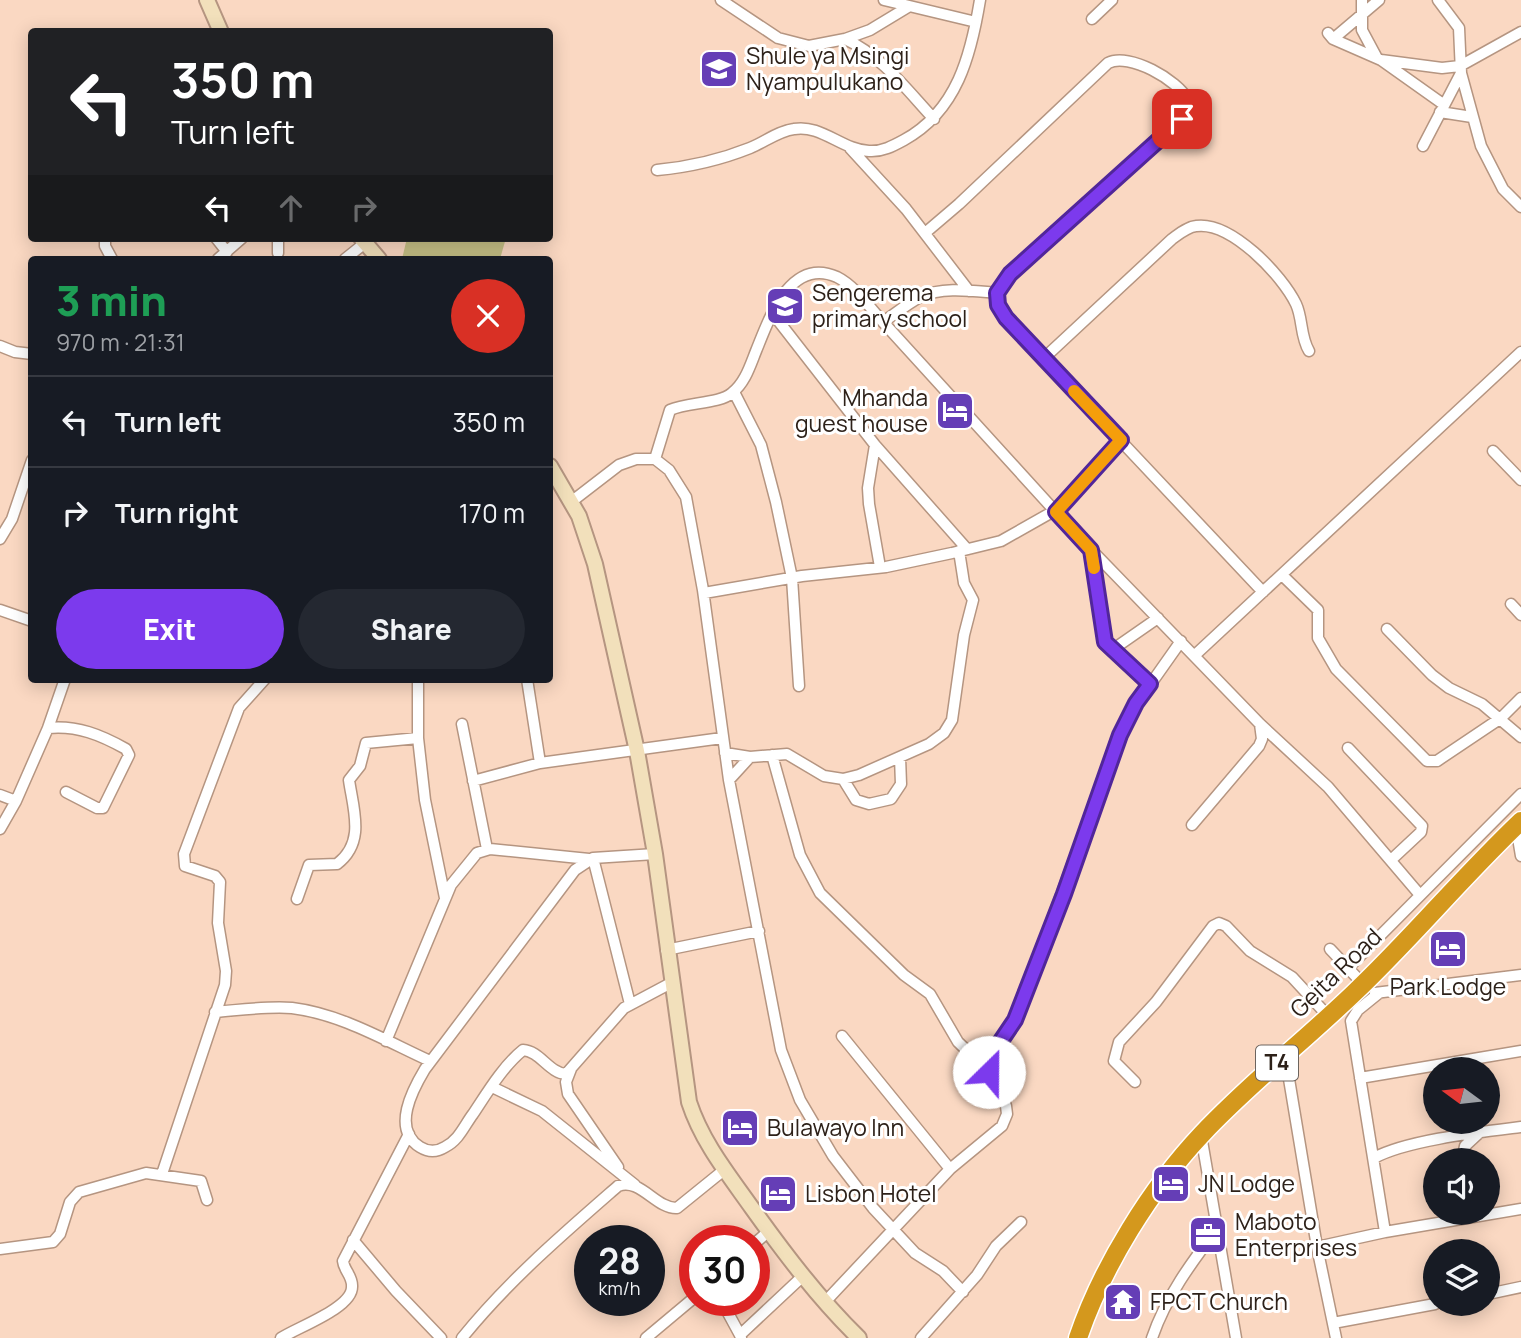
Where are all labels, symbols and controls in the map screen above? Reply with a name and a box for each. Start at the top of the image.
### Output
place label: Shule ya Msingi Nyampulukano [746,39,909,97]
text: 350 m [171,46,314,113]
school or university icon: Shule ya Msingi Nyampulukano [698,48,740,90]
icon: left [56,56,147,147]
pin [1152,89,1212,149]
icon: arrive [1163,100,1201,138]
text: Turn left [171,110,295,154]
icon: left [199,189,237,227]
icon: ahead [272,189,310,227]
icon: right [345,189,383,227]
text: 3 min [56,271,167,329]
place label: Sengerema primary school [812,276,967,334]
button: close [451,279,525,353]
school or university icon: Sengerema primary school [764,285,806,327]
text: 970 m · 21:31 [56,326,185,358]
place label: Mhanda guest house [795,381,928,439]
hotel icon: Mhanda guest house [934,390,976,432]
icon: left [56,403,94,441]
text: Turn left [115,404,222,440]
text: 350 m [452,404,525,440]
icon: right [56,494,94,532]
text: Turn right [115,495,239,531]
text: 170 m [459,495,525,531]
button: Exit [56,589,284,669]
button: Share [298,589,525,669]
street label: Geita Road [1282,920,1388,1024]
hotel icon: Park Lodge [1427,928,1469,970]
place label: Park Lodge [1390,970,1506,1002]
position arrow [952,1035,1026,1109]
road number: T4 [1256,1046,1298,1080]
north arrow [1423,1057,1500,1134]
map controls [1423,1057,1500,1316]
hotel icon: Bulawayo Inn [719,1107,761,1149]
place label: Bulawayo Inn [767,1111,904,1143]
button: sound [1423,1148,1500,1225]
hotel icon: JN Lodge [1150,1163,1192,1205]
place label: JN Lodge [1198,1167,1295,1199]
hotel icon: Lisbon Hotel [757,1173,799,1215]
place label: Lisbon Hotel [805,1177,937,1209]
place label: Maboto Enterprises [1235,1205,1357,1263]
office icon: Maboto Enterprises [1187,1214,1229,1256]
speed limit sign: 30 [679,1225,770,1316]
text: 28 [598,1237,641,1285]
button: layers [1423,1239,1500,1316]
text: km/h [599,1276,640,1300]
temple icon: FPCT Church [1102,1281,1144,1323]
place label: FPCT Church [1150,1285,1288,1317]

